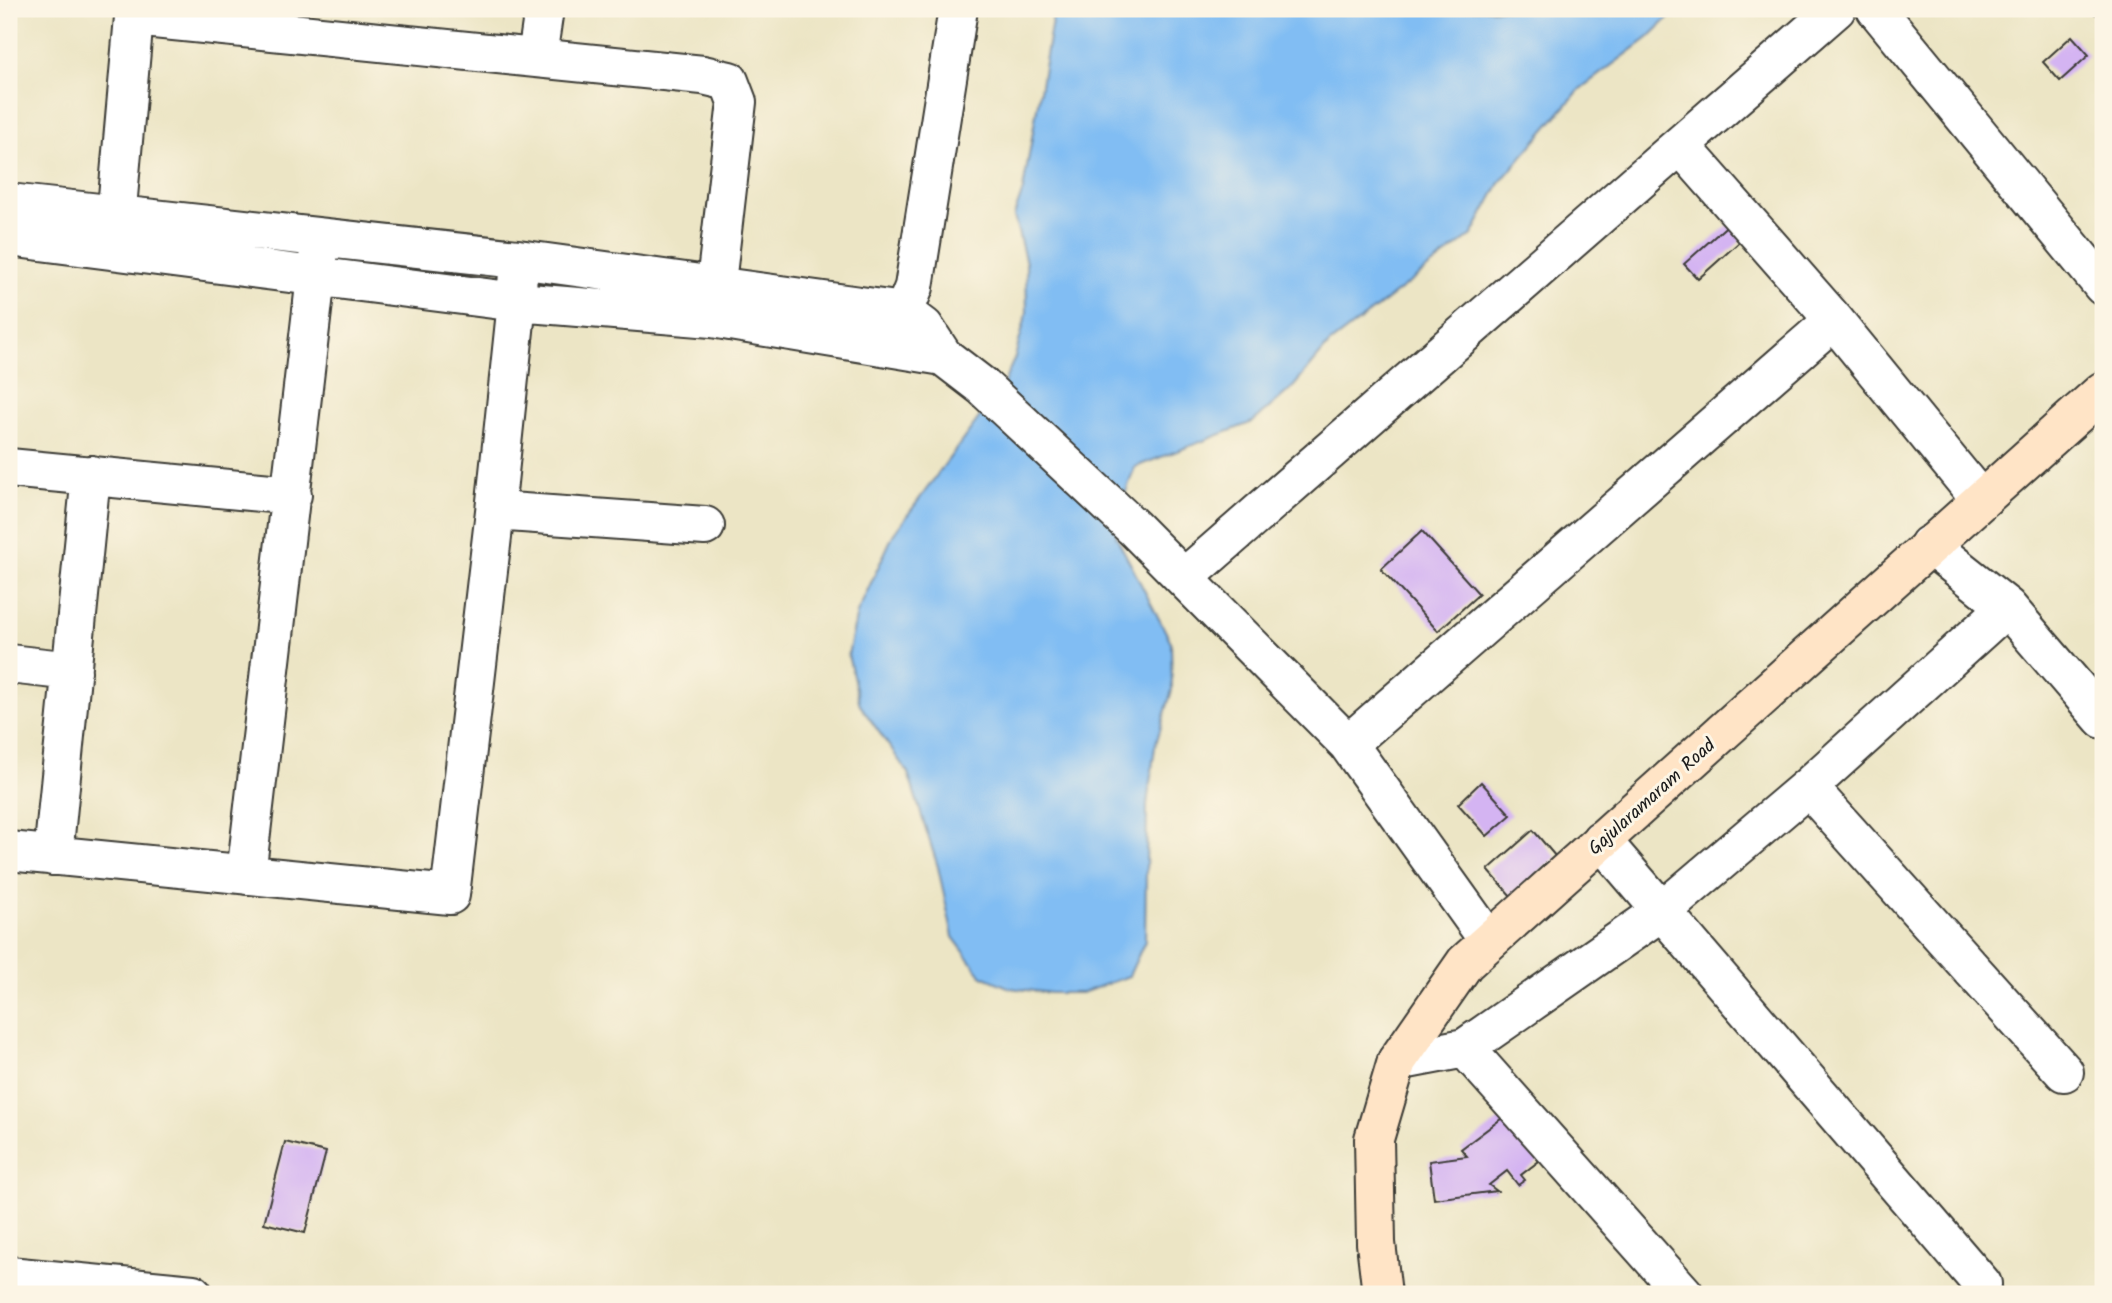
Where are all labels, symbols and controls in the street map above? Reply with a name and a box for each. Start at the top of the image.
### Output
street label: Gajularamaram Road [1582,731,1723,863]

